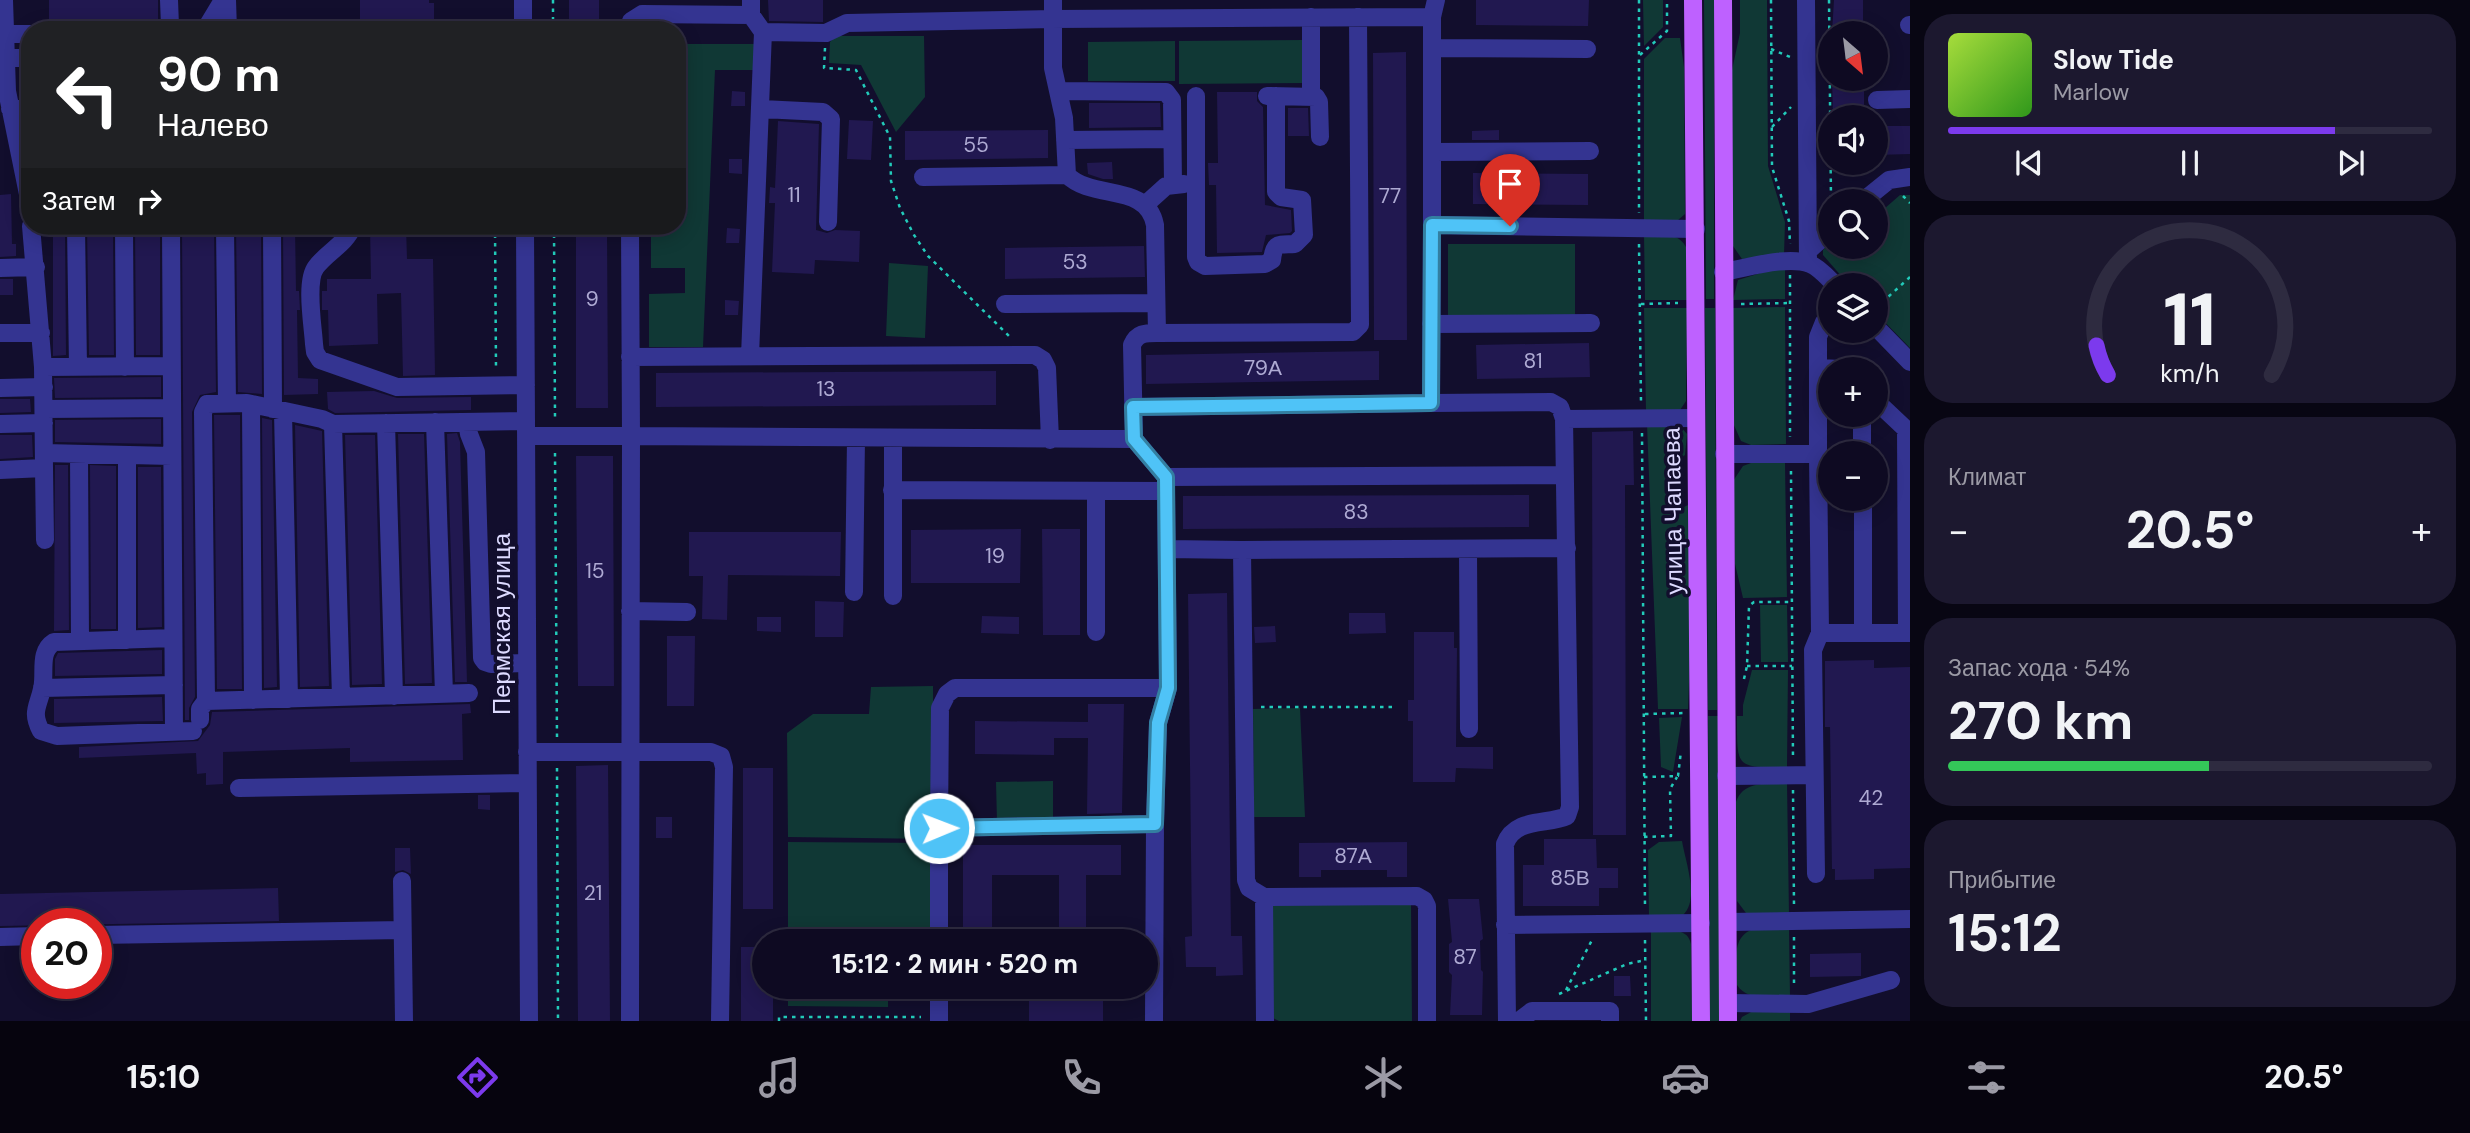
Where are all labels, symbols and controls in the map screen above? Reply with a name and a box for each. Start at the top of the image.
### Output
north arrow [1818,21,1888,91]
map controls [1818,21,1888,511]
text: 90 m [157,42,280,106]
text: Slow Tide [2053,43,2174,77]
icon: left [42,49,133,140]
text: Marlow [2053,77,2129,107]
text: Налево [157,104,269,146]
button: sound [1818,105,1888,175]
house number: 55 [963,131,989,159]
icon: previous [2010,144,2048,182]
icon: pause [2171,144,2209,182]
icon: next [2332,144,2370,182]
pin [1480,154,1540,226]
icon: arrive [1491,165,1529,203]
house number: 11 [787,181,801,209]
icon: right [130,182,168,220]
house number: 77 [1379,182,1401,210]
text: Затем [42,184,116,218]
button: search [1818,189,1888,259]
house number: 53 [1062,248,1088,276]
button: layers [1818,273,1888,343]
text: 11 [2164,274,2217,369]
house number: 9 [585,285,599,313]
house number: 81 [1524,347,1542,375]
house number: 79А [1244,354,1282,382]
button: + [1818,357,1888,427]
text: km/h [2160,357,2220,390]
house number: 13 [817,375,835,403]
street label: улица Чапаева [1656,426,1689,595]
button: − [1818,441,1888,511]
text: Климат [1948,462,2026,492]
text: 20.5° [2126,496,2254,564]
house number: 83 [1343,498,1369,526]
text: − [1948,506,1969,556]
text: + [2411,506,2432,556]
street label: Пермская улица [486,532,517,715]
house number: 19 [985,542,1005,570]
house number: 15 [585,557,605,585]
text: Запас хода · 54% [1948,653,2130,683]
text: 270 km [1948,687,2133,755]
house number: 42 [1859,784,1883,812]
position arrow [902,791,976,865]
house number: 87А [1334,842,1372,870]
house number: 85В [1550,864,1590,892]
text: Прибытие [1948,865,2056,895]
house number: 21 [584,879,602,907]
text: 15:12 [1948,899,2061,967]
speed limit sign: 20 [21,908,112,999]
house number: 87 [1453,943,1477,971]
text: 15:12 · 2 мин · 520 m [832,947,1078,981]
icon: directions [453,1053,502,1102]
icon: music [755,1053,804,1102]
icon: phone [1057,1053,1106,1102]
icon: climate [1359,1053,1408,1102]
icon: car [1661,1053,1710,1102]
icon: filters [1962,1053,2011,1102]
text: 15:10 [126,1056,200,1098]
text: 20.5° [2264,1056,2343,1098]

